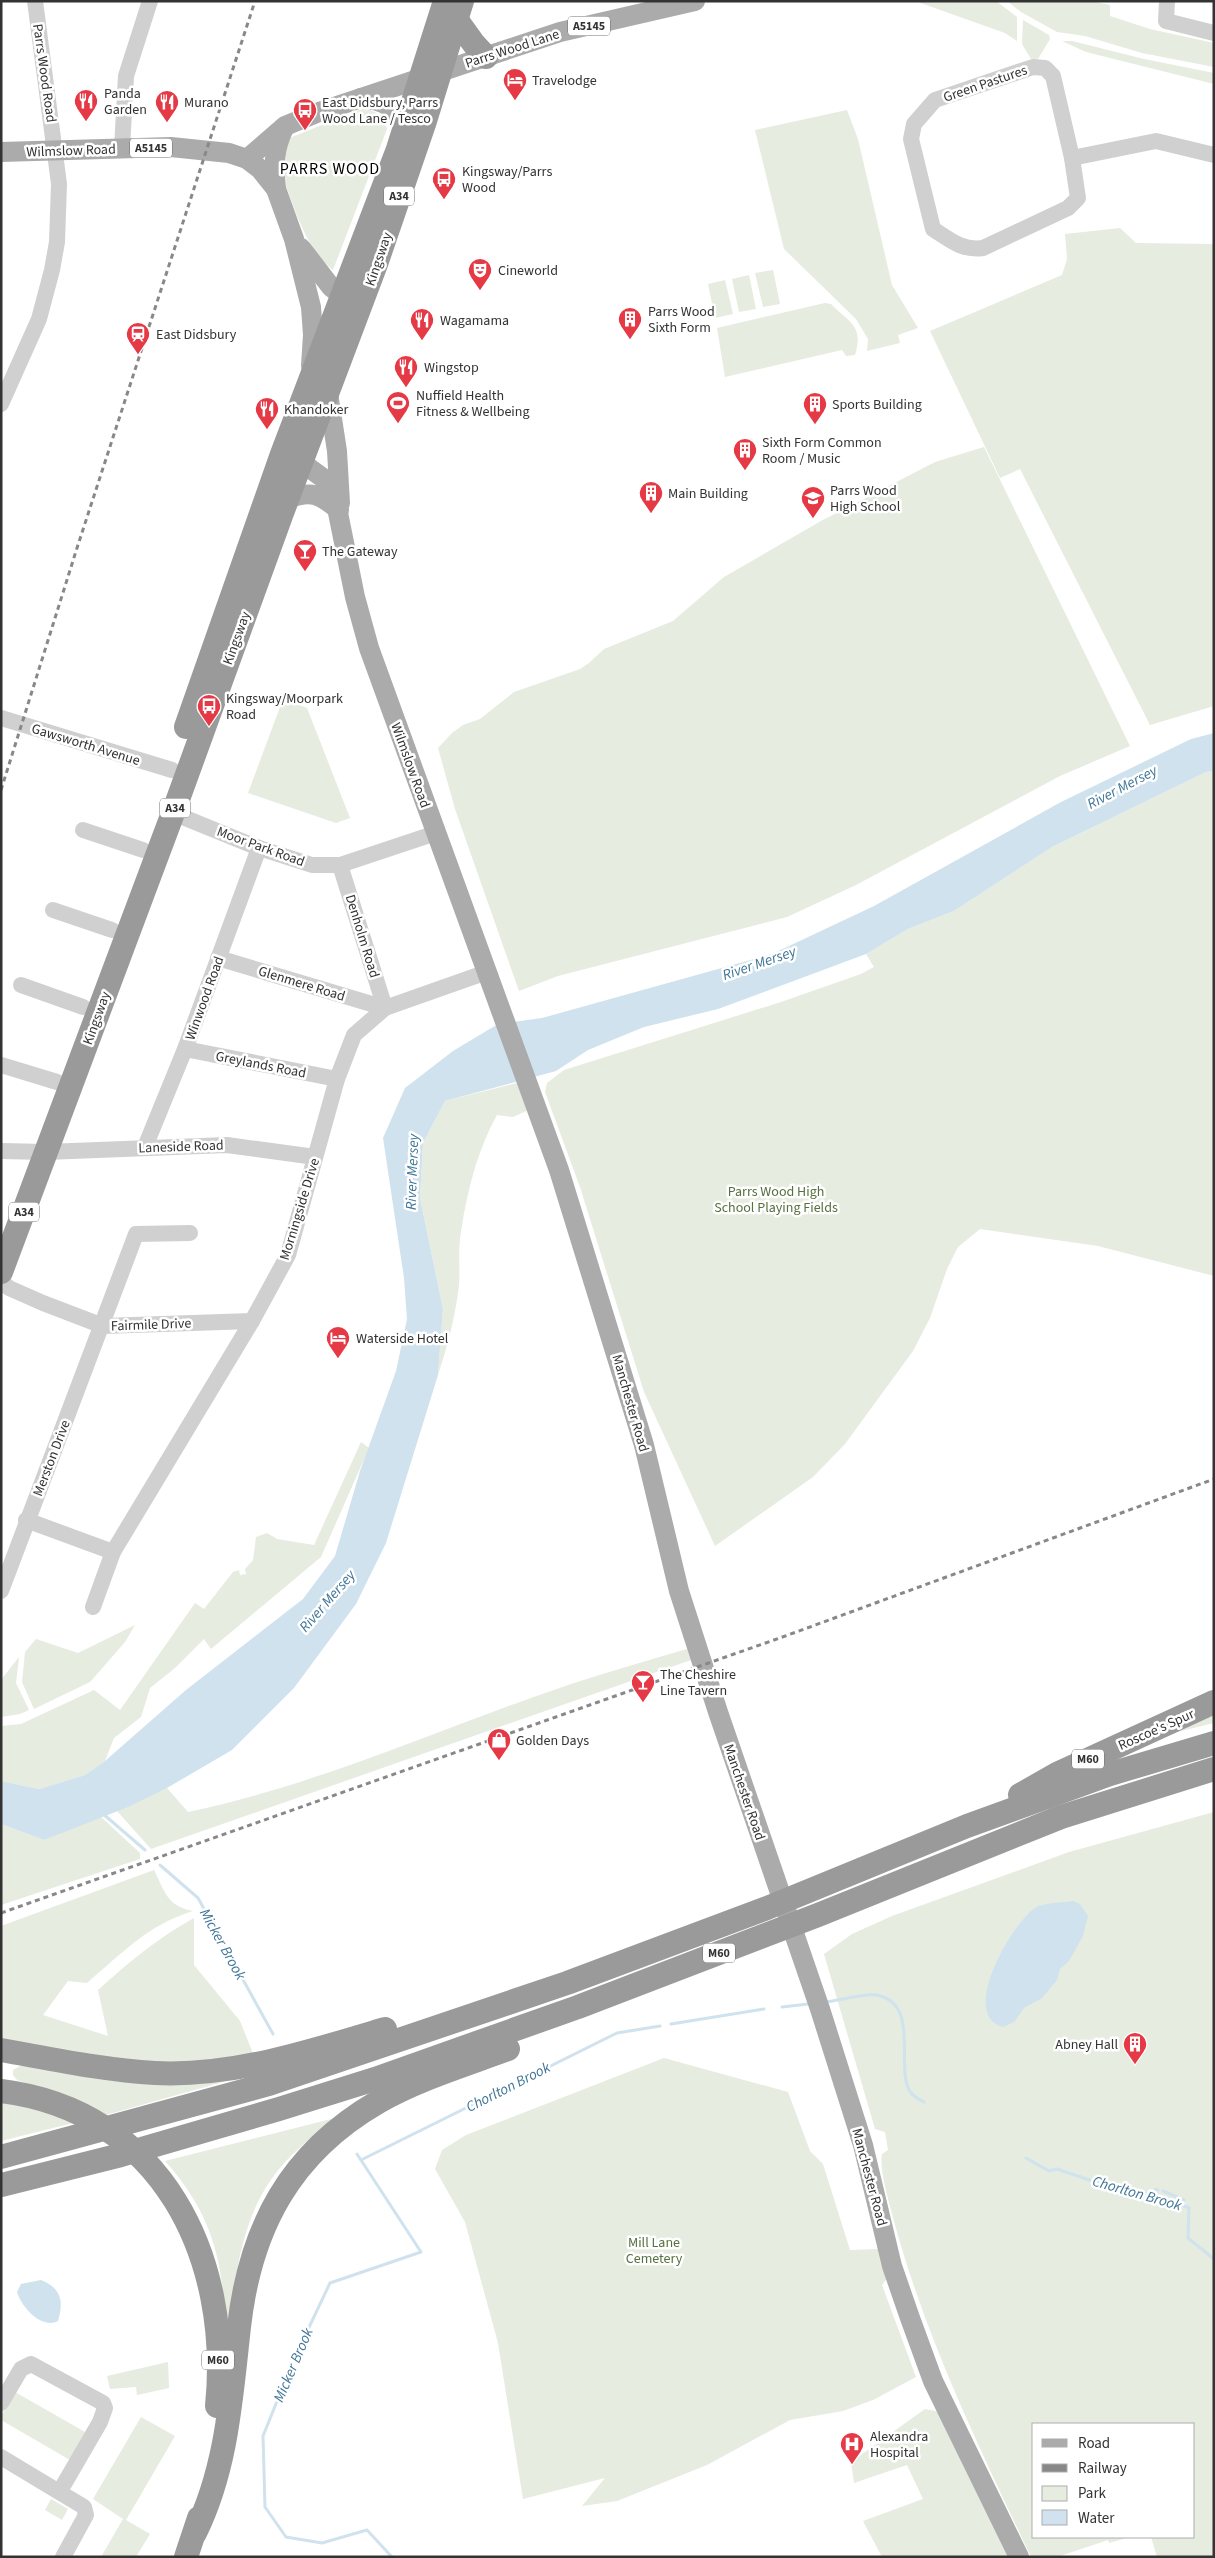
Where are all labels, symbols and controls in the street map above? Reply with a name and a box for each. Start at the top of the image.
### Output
road number: A5145 [568,16,610,36]
street label: Parrs Wood Road [27,22,61,124]
street label: Parrs Wood Lane [463,24,562,74]
street label: Green Pastures [941,60,1030,108]
hotel icon: Travelodge [502,67,528,101]
place label: Travelodge [532,71,597,91]
place label: Panda Garden [104,84,147,120]
restaurant icon: Panda Garden [73,88,99,122]
restaurant icon: Murano [154,89,180,123]
place label: Murano [184,93,229,113]
place label: East Didsbury, Parrs Wood Lane / Tesco [322,93,438,129]
bus stop icon: East Didsbury, Parrs Wood Lane / Tesco [292,97,318,131]
road number: A5145 [130,138,172,158]
street label: Wilmslow Road [26,139,116,163]
district label: PARRS WOOD [280,158,380,180]
place label: Kingsway/Parrs Wood [462,162,552,198]
bus stop icon: Kingsway/Parrs Wood [431,166,457,200]
road number: A34 [384,187,414,206]
street label: Kingsway [360,229,398,289]
theatre icon: Cineworld [467,257,493,291]
place label: Cineworld [498,261,558,281]
place label: Parrs Wood Sixth Form [648,302,715,338]
building icon: Parrs Wood Sixth Form [617,306,643,340]
restaurant icon: Wagamama [409,307,435,341]
place label: Wagamama [440,311,509,331]
station icon: East Didsbury [125,321,151,355]
place label: East Didsbury [156,325,237,345]
restaurant icon: Wingstop [393,354,419,388]
place label: Wingstop [424,358,479,378]
place label: Nuffield Health Fitness & Wellbeing [416,386,529,422]
sports icon: Nuffield Health Fitness & Wellbeing [385,390,411,424]
building icon: Sports Building [802,391,828,425]
place label: Sports Building [832,395,922,415]
restaurant icon: Khandoker [254,396,280,430]
place label: Khandoker [284,400,348,420]
place label: Sixth Form Common Room / Music [762,433,882,469]
building icon: Sixth Form Common Room / Music [732,437,758,471]
building icon: Main Building [638,480,664,514]
place label: Parrs Wood High School [830,481,901,517]
place label: Main Building [668,484,748,504]
school or university icon: Parrs Wood High School [800,485,826,519]
bar icon: The Gateway [292,538,318,572]
place label: The Gateway [322,542,398,562]
street label: Kingsway [218,608,256,668]
place label: Kingsway/Moorpark Road [226,689,343,725]
bus stop icon: Kingsway/Moorpark Road [196,693,222,727]
street label: Gawsworth Avenue [29,719,142,771]
street label: Wilmslow Road [385,720,435,811]
water label: River Mersey [1084,760,1162,815]
road number: A34 [160,798,190,818]
street label: Moor Park Road [214,822,307,872]
street label: Denholm Road [340,892,384,981]
water label: River Mersey [720,941,800,986]
street label: Winwood Road [181,954,229,1043]
street label: Glenmere Road [256,961,348,1007]
street label: Kingsway [78,988,116,1048]
street label: Greylands Road [214,1046,308,1084]
water label: River Mersey [401,1132,424,1211]
street label: Laneside Road [138,1136,224,1158]
street label: Morningside Drive [275,1156,325,1263]
park label: Parrs Wood High School Playing Fields [714,1182,838,1218]
road number: A34 [9,1202,39,1222]
street label: Fairmile Drive [110,1314,192,1336]
hotel icon: Waterside Hotel [325,1325,351,1359]
place label: Waterside Hotel [356,1329,449,1349]
street label: Manchester Road [607,1352,654,1454]
street label: Merston Drive [28,1417,76,1499]
water label: River Mersey [294,1565,361,1637]
place label: The Cheshire Line Tavern [660,1665,736,1701]
bar icon: The Cheshire Line Tavern [630,1669,656,1703]
street label: Roscoe's Spur [1115,1704,1198,1756]
shop icon: Golden Days [486,1727,512,1761]
place label: Golden Days [516,1731,589,1751]
street label: Manchester Road [718,1741,770,1843]
road number: M60 [1072,1750,1104,1768]
water label: Micker Brook [194,1905,251,1985]
road number: M60 [703,1944,735,1962]
building icon: Abney Hall [1122,2031,1148,2065]
place label: Abney Hall [1055,2035,1118,2055]
water label: Chorlton Brook [462,2057,555,2118]
street label: Manchester Road [846,2126,892,2228]
water label: Chorlton Brook [1090,2171,1185,2216]
park label: Mill Lane Cemetery [626,2233,683,2269]
water label: Micker Brook [268,2324,319,2406]
road number: M60 [202,2350,234,2370]
legend [1032,2423,1195,2538]
place label: Alexandra Hospital [870,2427,928,2463]
hospital icon: Alexandra Hospital [839,2431,865,2465]
text: Road [1078,2433,1110,2454]
text: Railway [1078,2458,1127,2479]
text: Park [1078,2483,1107,2504]
text: Water [1078,2508,1115,2529]

